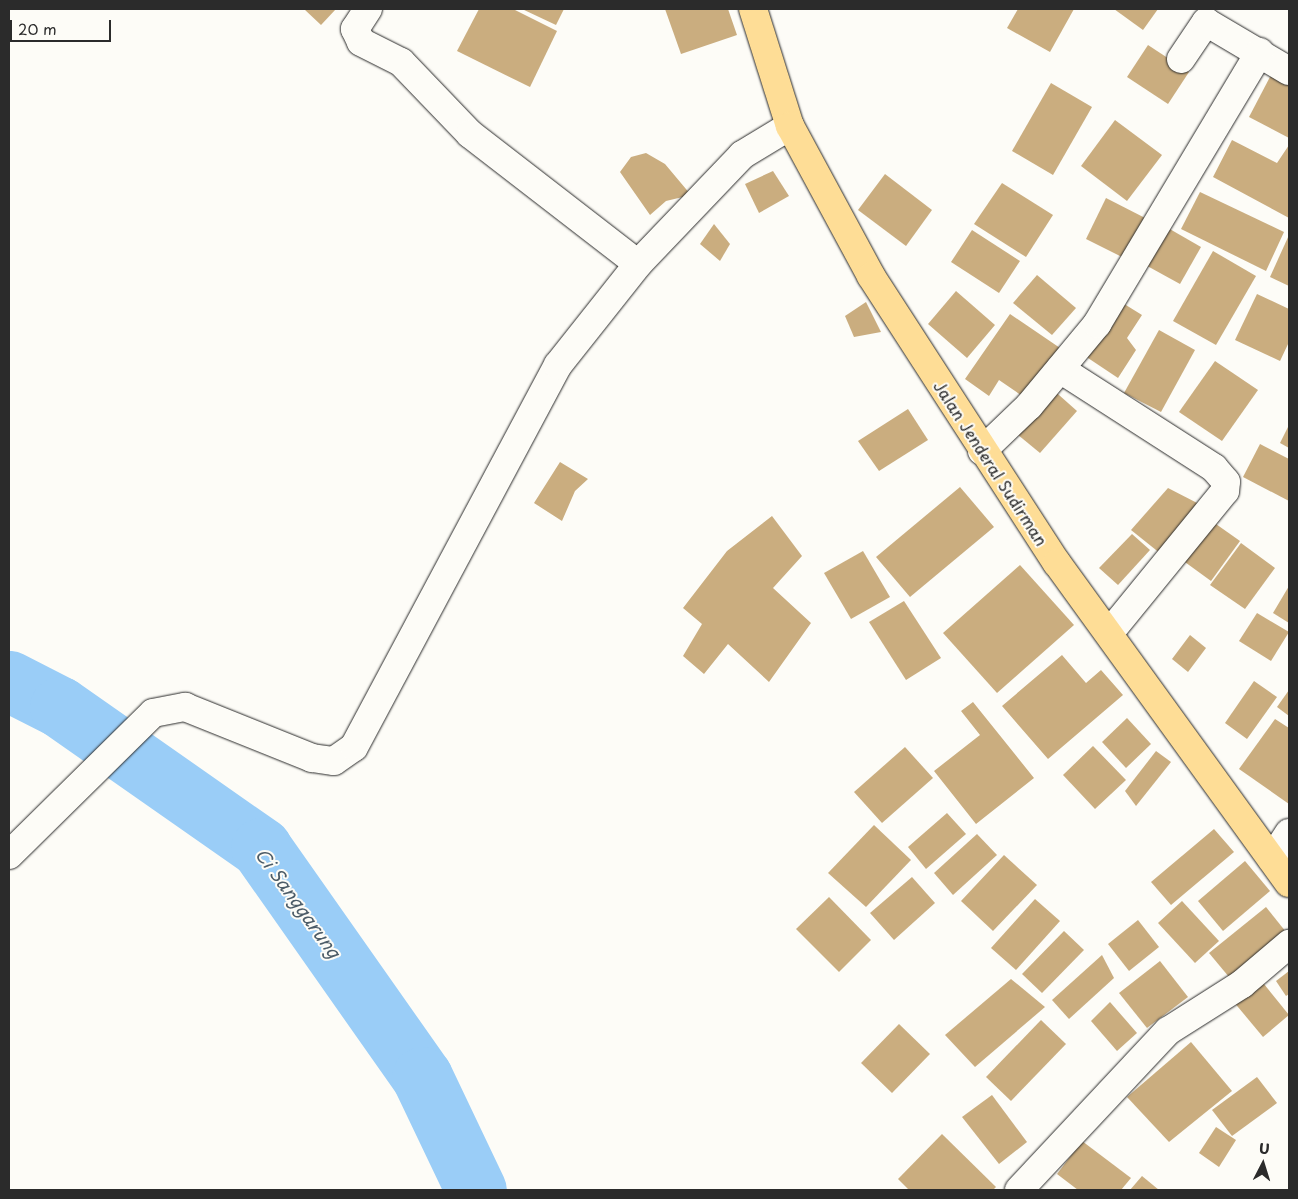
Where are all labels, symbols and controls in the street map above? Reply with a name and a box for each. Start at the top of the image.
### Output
scale bar [12,10,114,42]
text: 20 m [18,17,57,40]
street label: Jalan Jenderal Sudirman [930,376,1052,550]
water label: Ci Sanggarung [251,844,345,962]
text: U [1258,1138,1271,1159]
north arrow [1238,1139,1288,1189]

